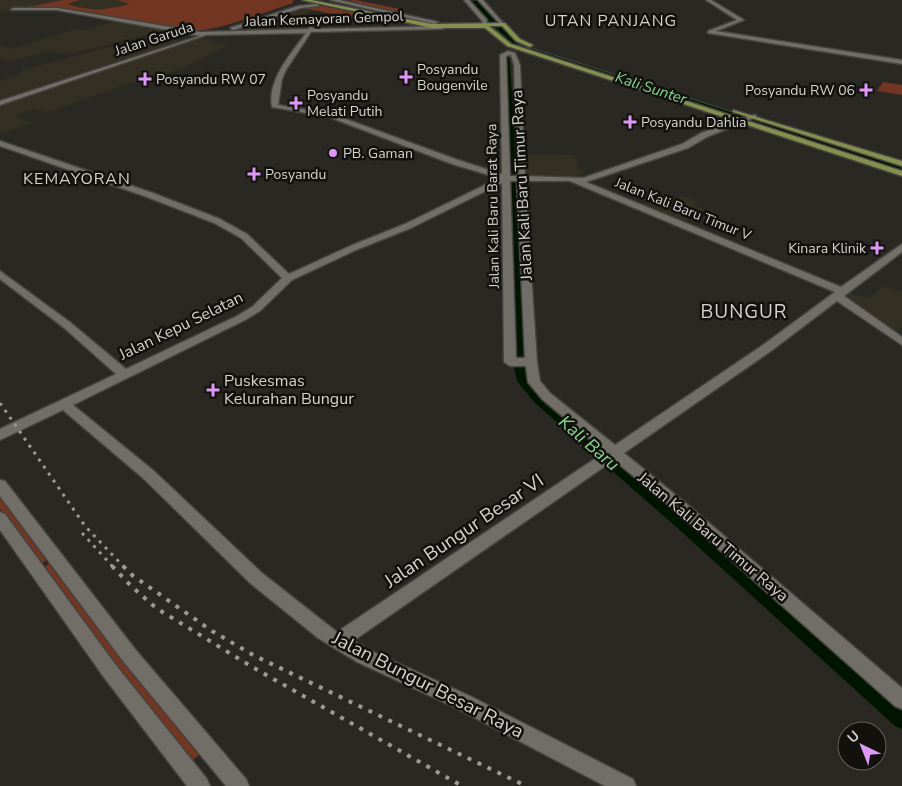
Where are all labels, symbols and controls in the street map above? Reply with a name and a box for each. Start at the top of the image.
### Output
street label: Jalan Kemayoran Gempol [243,7,405,31]
district label: UTAN PANJANG [545,10,677,32]
street label: Jalan Garuda [112,17,196,61]
place label: Posyandu Bougenvile [417,60,488,95]
water label: Kali Sunter [613,67,690,109]
place label: Posyandu RW 07 [156,70,266,89]
marker: Posyandu Bougenvile [399,70,413,84]
marker: Posyandu RW 07 [138,72,152,86]
place label: Posyandu RW 06 [745,81,855,100]
marker: Posyandu RW 06 [859,83,873,97]
place label: Posyandu Melati Putih [307,86,382,121]
street label: Jalan Kali Baru Timur Raya [506,89,538,282]
marker: Posyandu Melati Putih [289,96,303,110]
place label: Posyandu Dahlia [641,113,747,132]
marker: Posyandu Dahlia [623,115,637,129]
street label: Jalan Kali Baru Barat Raya [482,124,504,289]
place label: PB. Gaman [343,144,413,163]
marker: PB. Gaman [327,147,339,159]
place label: Posyandu [265,165,326,184]
marker: Posyandu [247,167,261,181]
district label: KEMAYORAN [23,168,131,190]
street label: Jalan Kali Baru Timur V [611,173,754,245]
place label: Kinara Klinik [788,239,867,258]
marker: Kinara Klinik [870,241,884,255]
street label: Jalan Kepu Selatan [114,286,247,366]
district label: BUNGUR [700,299,788,325]
place label: Puskesmas Kelurahan Bungur [224,370,354,410]
marker: Puskesmas Kelurahan Bungur [206,383,220,397]
water label: Kali Baru [554,410,624,476]
street label: Jalan Kali Baru Timur Raya [632,467,793,607]
street label: Jalan Bungur Besar VI [378,468,549,595]
street label: Jalan Bungur Besar Raya [327,625,528,745]
north arrow [837,721,887,771]
text: U [843,726,864,747]

